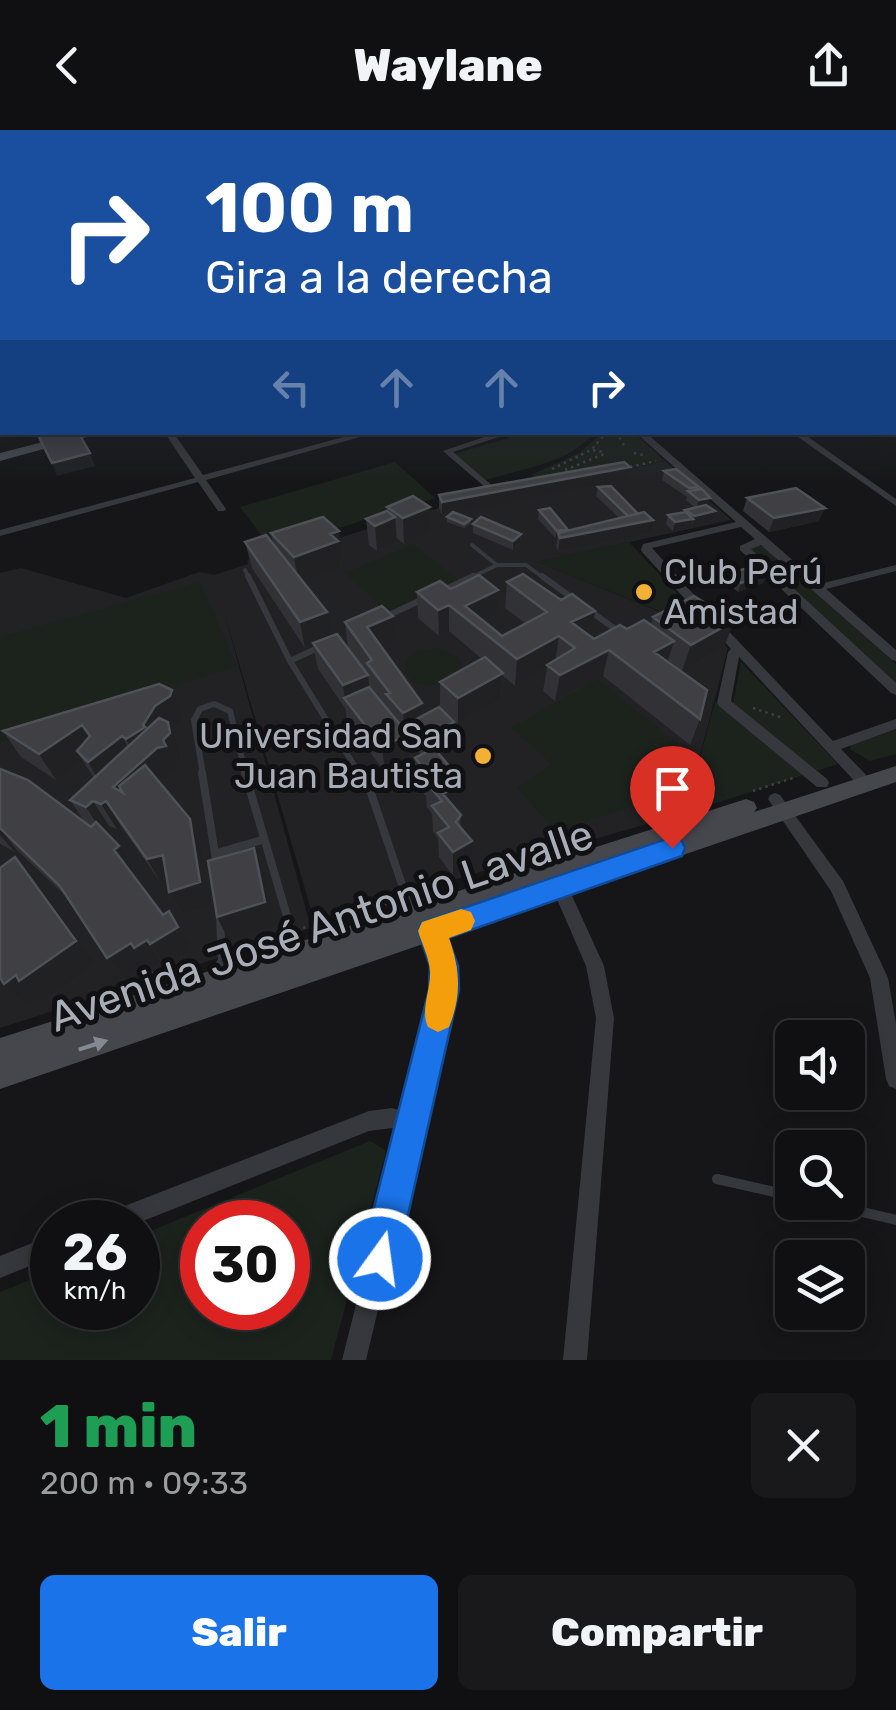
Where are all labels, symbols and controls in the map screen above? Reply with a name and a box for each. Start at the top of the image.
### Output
icon: back [40,38,95,93]
icon: share [801,38,856,93]
text: Waylane [353,39,543,92]
text: 100 m [205,167,414,250]
icon: right [40,170,170,300]
text: Gira a la derecha [205,251,553,304]
icon: left [264,360,319,415]
icon: ahead [369,360,424,415]
icon: ahead [474,360,529,415]
icon: right [579,360,634,415]
place label: Club Perú Amistad [664,551,823,633]
marker: Club Perú Amistad [633,581,655,603]
place label: Universidad San Juan Bautista [199,715,463,797]
marker: Universidad San Juan Bautista [472,745,494,767]
pin [630,746,715,849]
icon: arrive [645,761,700,816]
street label: Avenida José Antonio Lavalle [43,809,600,1043]
map controls [775,1020,865,1330]
button: sound [775,1020,865,1110]
one-way arrow [78,1036,108,1051]
button: search [775,1130,865,1220]
speed limit sign: 30 [180,1200,310,1330]
position arrow [328,1207,432,1311]
text: 26 [62,1223,128,1283]
button: layers [775,1240,865,1330]
text: km/h [64,1276,126,1305]
text: 1 min [40,1391,197,1462]
button: close [751,1393,856,1498]
text: 200 m · 09:33 [40,1464,248,1502]
button: Salir [40,1575,438,1690]
button: Compartir [458,1575,856,1690]

